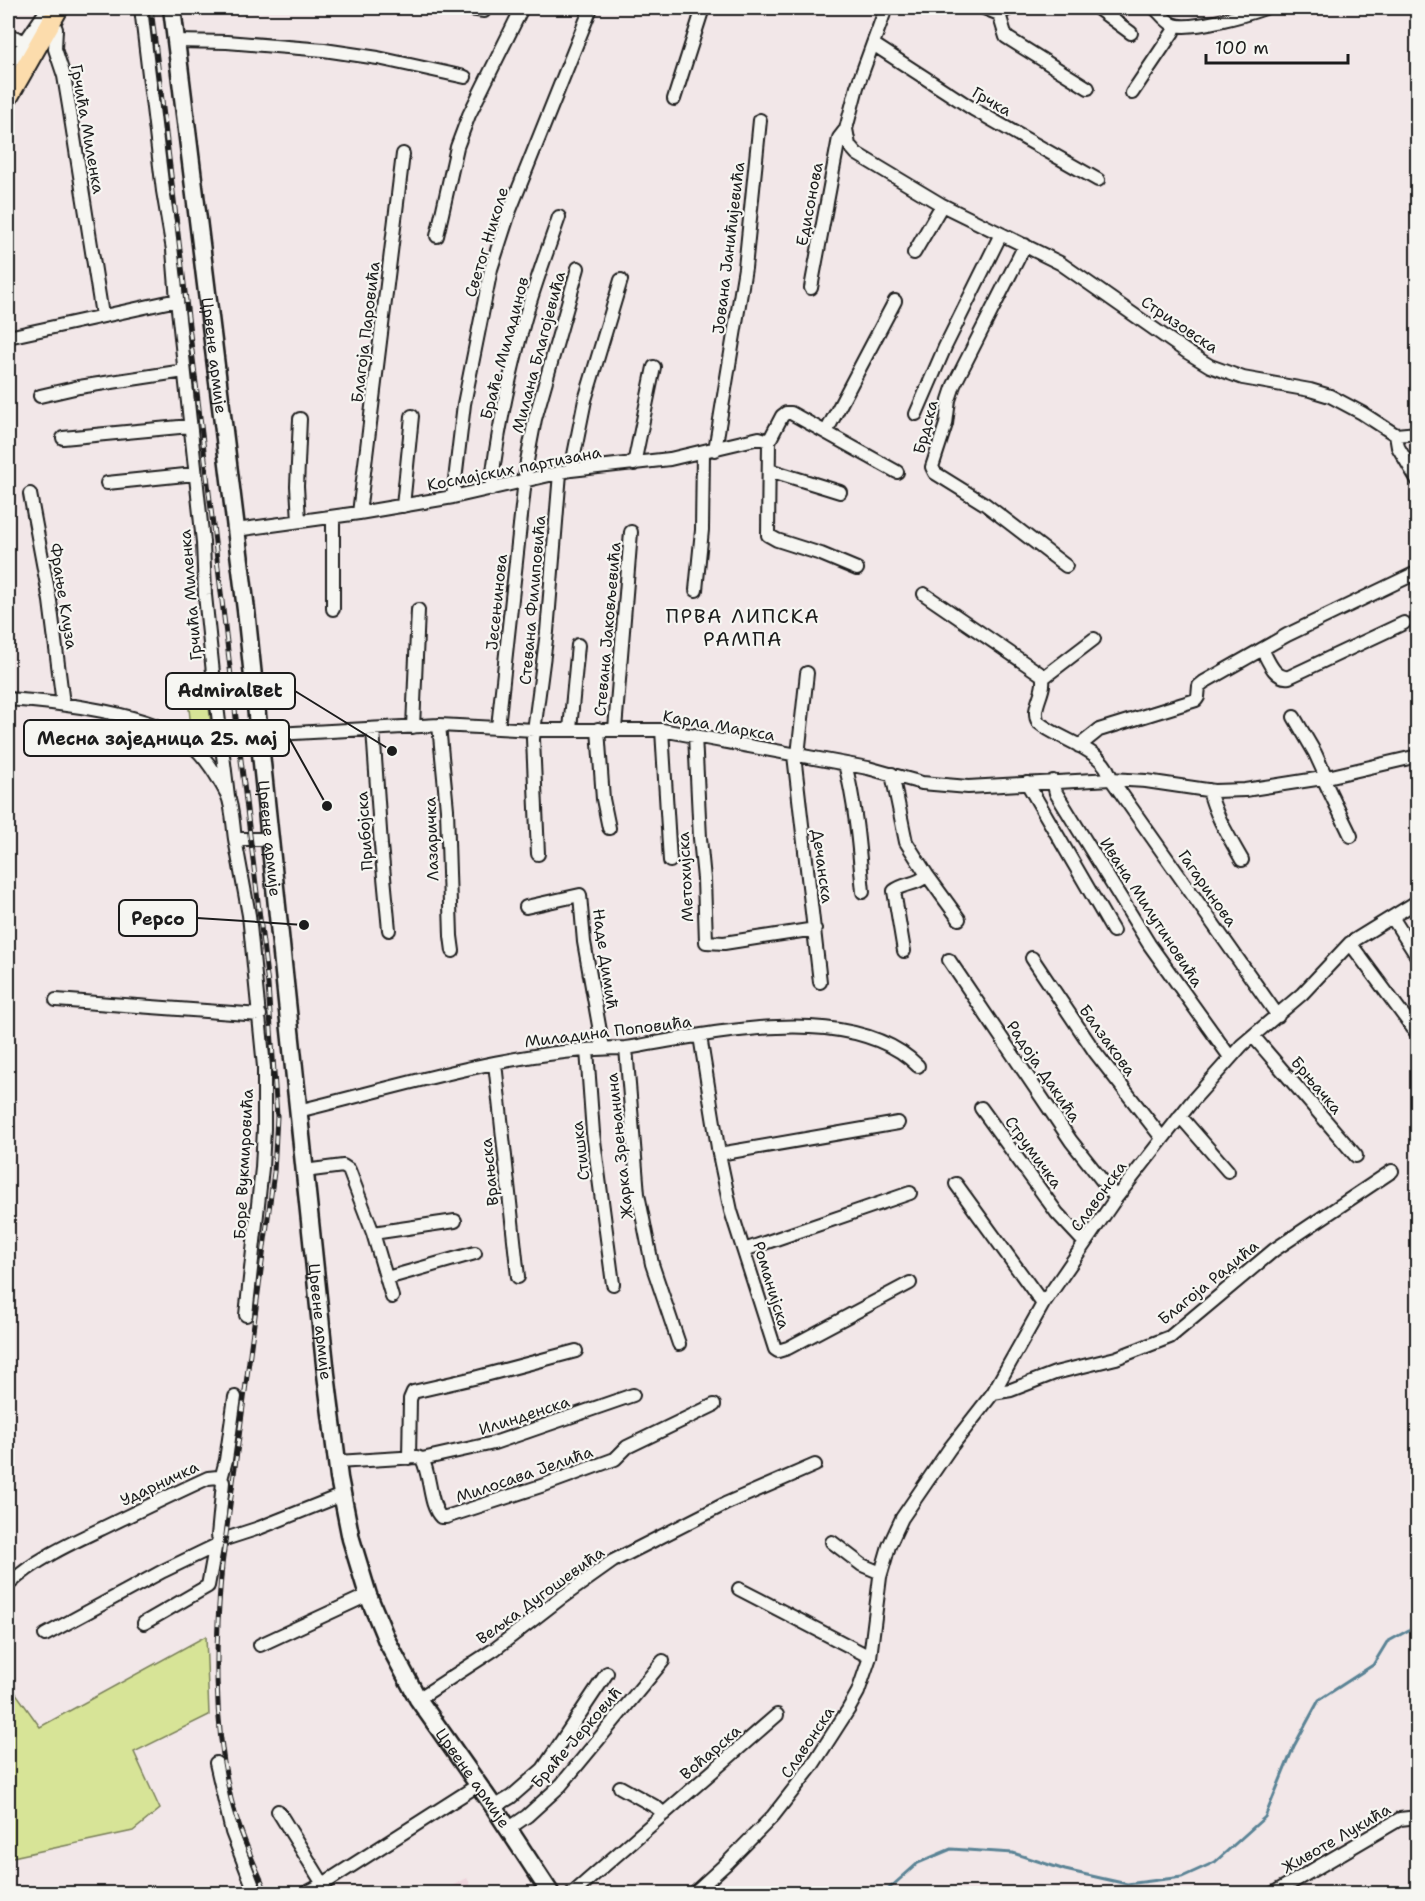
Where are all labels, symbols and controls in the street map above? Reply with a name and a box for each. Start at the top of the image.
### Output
scale bar [1206,27,1348,65]
text: 100 m [1215,36,1269,60]
street label: Грчића Миленка [66,63,109,196]
street label: Грчка [968,82,1015,121]
street label: Едисонова [791,160,828,248]
street label: Јована Јанићијевића [707,161,749,335]
street label: Светог Николе [460,185,513,300]
street label: Благоја Паровића [346,260,385,404]
street label: Милана Благојевића [507,269,570,435]
street label: Браће Миладинов [475,274,534,422]
street label: Стризовска [1137,291,1222,358]
street label: Црвене армије [197,296,232,415]
street label: Брдска [908,398,943,456]
street label: Космајских партизана [425,441,603,496]
street label: Стевана Филиповића [515,514,550,686]
street label: Грчића Миленка [174,529,207,661]
street label: Фрање Клуза [45,541,82,651]
street label: Стевана Јаковљевића [589,541,626,717]
street label: Јесењинова [481,553,512,651]
district label: ПРВА ЛИПСКА РАМПА [666,603,820,652]
callout: AdmiralBet [166,673,295,709]
text: AdmiralBet [177,679,283,703]
street label: Карла Маркса [661,705,777,746]
callout: Месна заједница 25. мај [24,720,289,756]
text: Месна заједница 25. мај [37,727,277,751]
street label: Црвене армије [253,779,286,898]
street label: Прибојска [351,791,378,871]
street label: Лазаричка [420,796,443,881]
street label: Дечанска [807,828,838,904]
street label: Метохијска [673,831,698,923]
street label: Ивана Милутиновића [1095,834,1208,991]
street label: Гагаринова [1173,846,1242,931]
callout: Pepco [119,900,197,936]
text: Pepco [131,907,185,931]
street label: Наде Димић [588,907,623,1011]
street label: Балзакова [1075,1000,1141,1080]
street label: Миладина Поповића [523,1011,693,1052]
street label: Радоја Дакића [1002,1016,1085,1126]
street label: Брњачка [1286,1052,1347,1119]
street label: Жарка Зрењанина [601,1072,638,1220]
street label: Боре Вукмировића [229,1088,258,1240]
street label: Струмичка [1000,1112,1067,1193]
street label: Стишка [566,1120,595,1182]
street label: Врањска [475,1137,503,1207]
street label: Славонска [1066,1157,1131,1236]
street label: Благоја Радића [1154,1235,1263,1329]
street label: Романијска [748,1239,795,1332]
street label: Црвене армије [303,1262,337,1381]
street label: Илинденска [476,1391,572,1440]
street label: Милосава Јелића [453,1441,596,1508]
street label: Ударничка [117,1456,202,1511]
street label: Вељка Дугошевића [472,1542,609,1649]
street label: Браће Јерковић [526,1682,626,1793]
street label: Славонска [776,1702,839,1782]
street label: Воћарска [676,1720,745,1784]
street label: Црвене армије [431,1724,515,1832]
street label: Животе Лукића [1278,1799,1394,1878]

